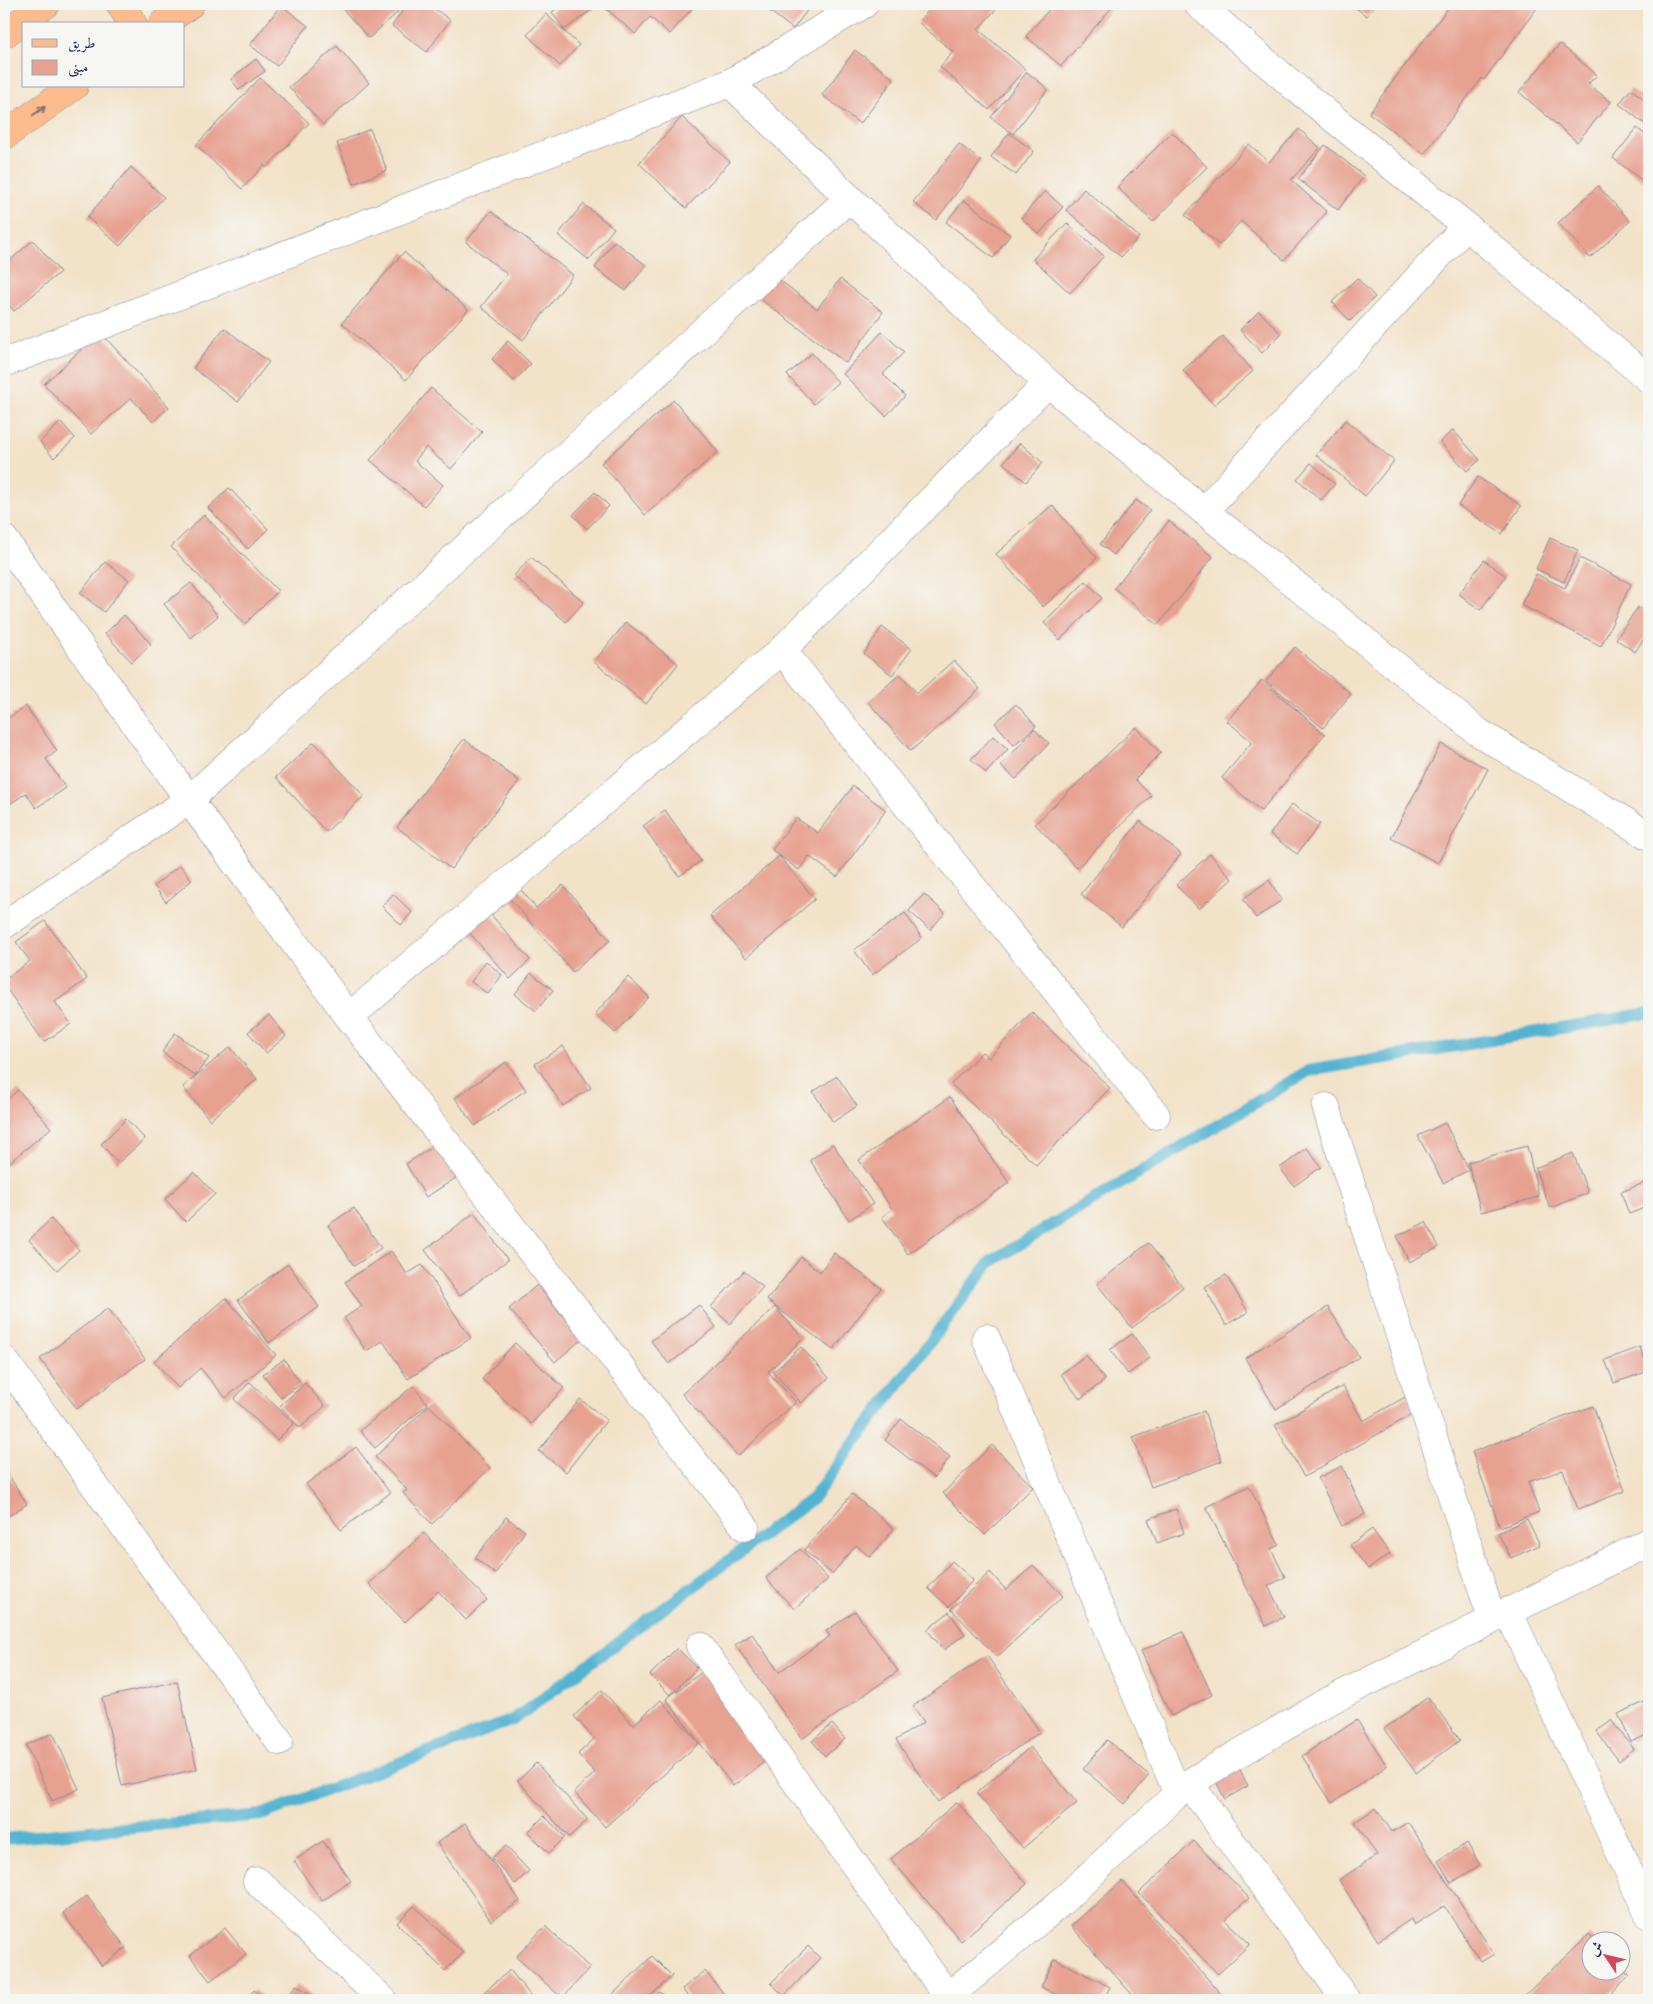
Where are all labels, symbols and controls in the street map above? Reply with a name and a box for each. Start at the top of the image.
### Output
legend [22,22,185,88]
text: طريق [68,34,95,53]
text: مبنى [68,58,88,78]
one-way arrow [32,106,46,116]
north arrow [1580,1932,1630,1982]
text: ش [1585,1938,1607,1959]

